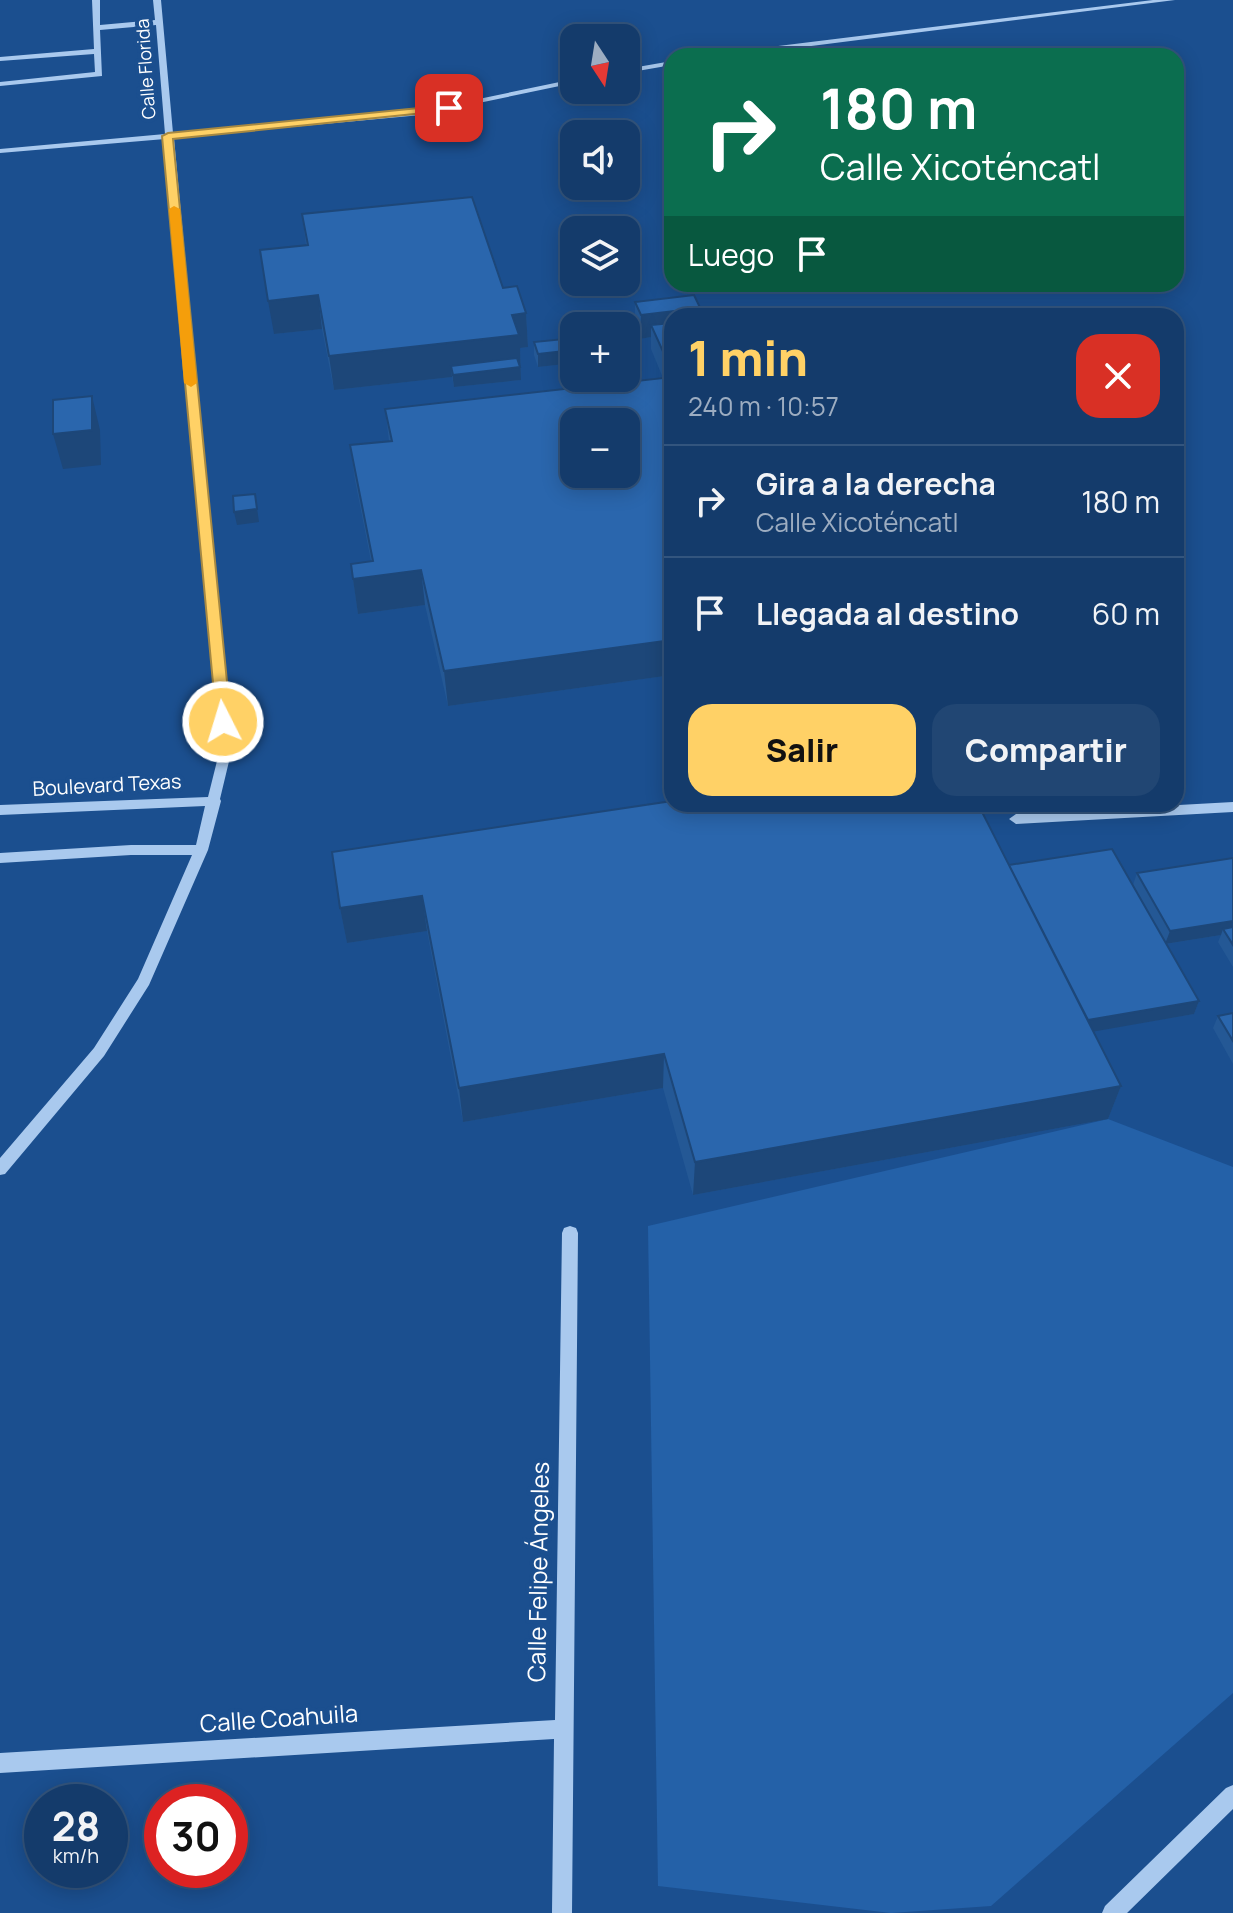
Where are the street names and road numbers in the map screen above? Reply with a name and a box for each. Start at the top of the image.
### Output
street label: Calle Florida [130,18,160,120]
street label: Boulevard Texas [32,767,182,802]
street label: Calle Felipe Ángeles [519,1461,556,1682]
street label: Calle Coahuila [199,1696,359,1739]

